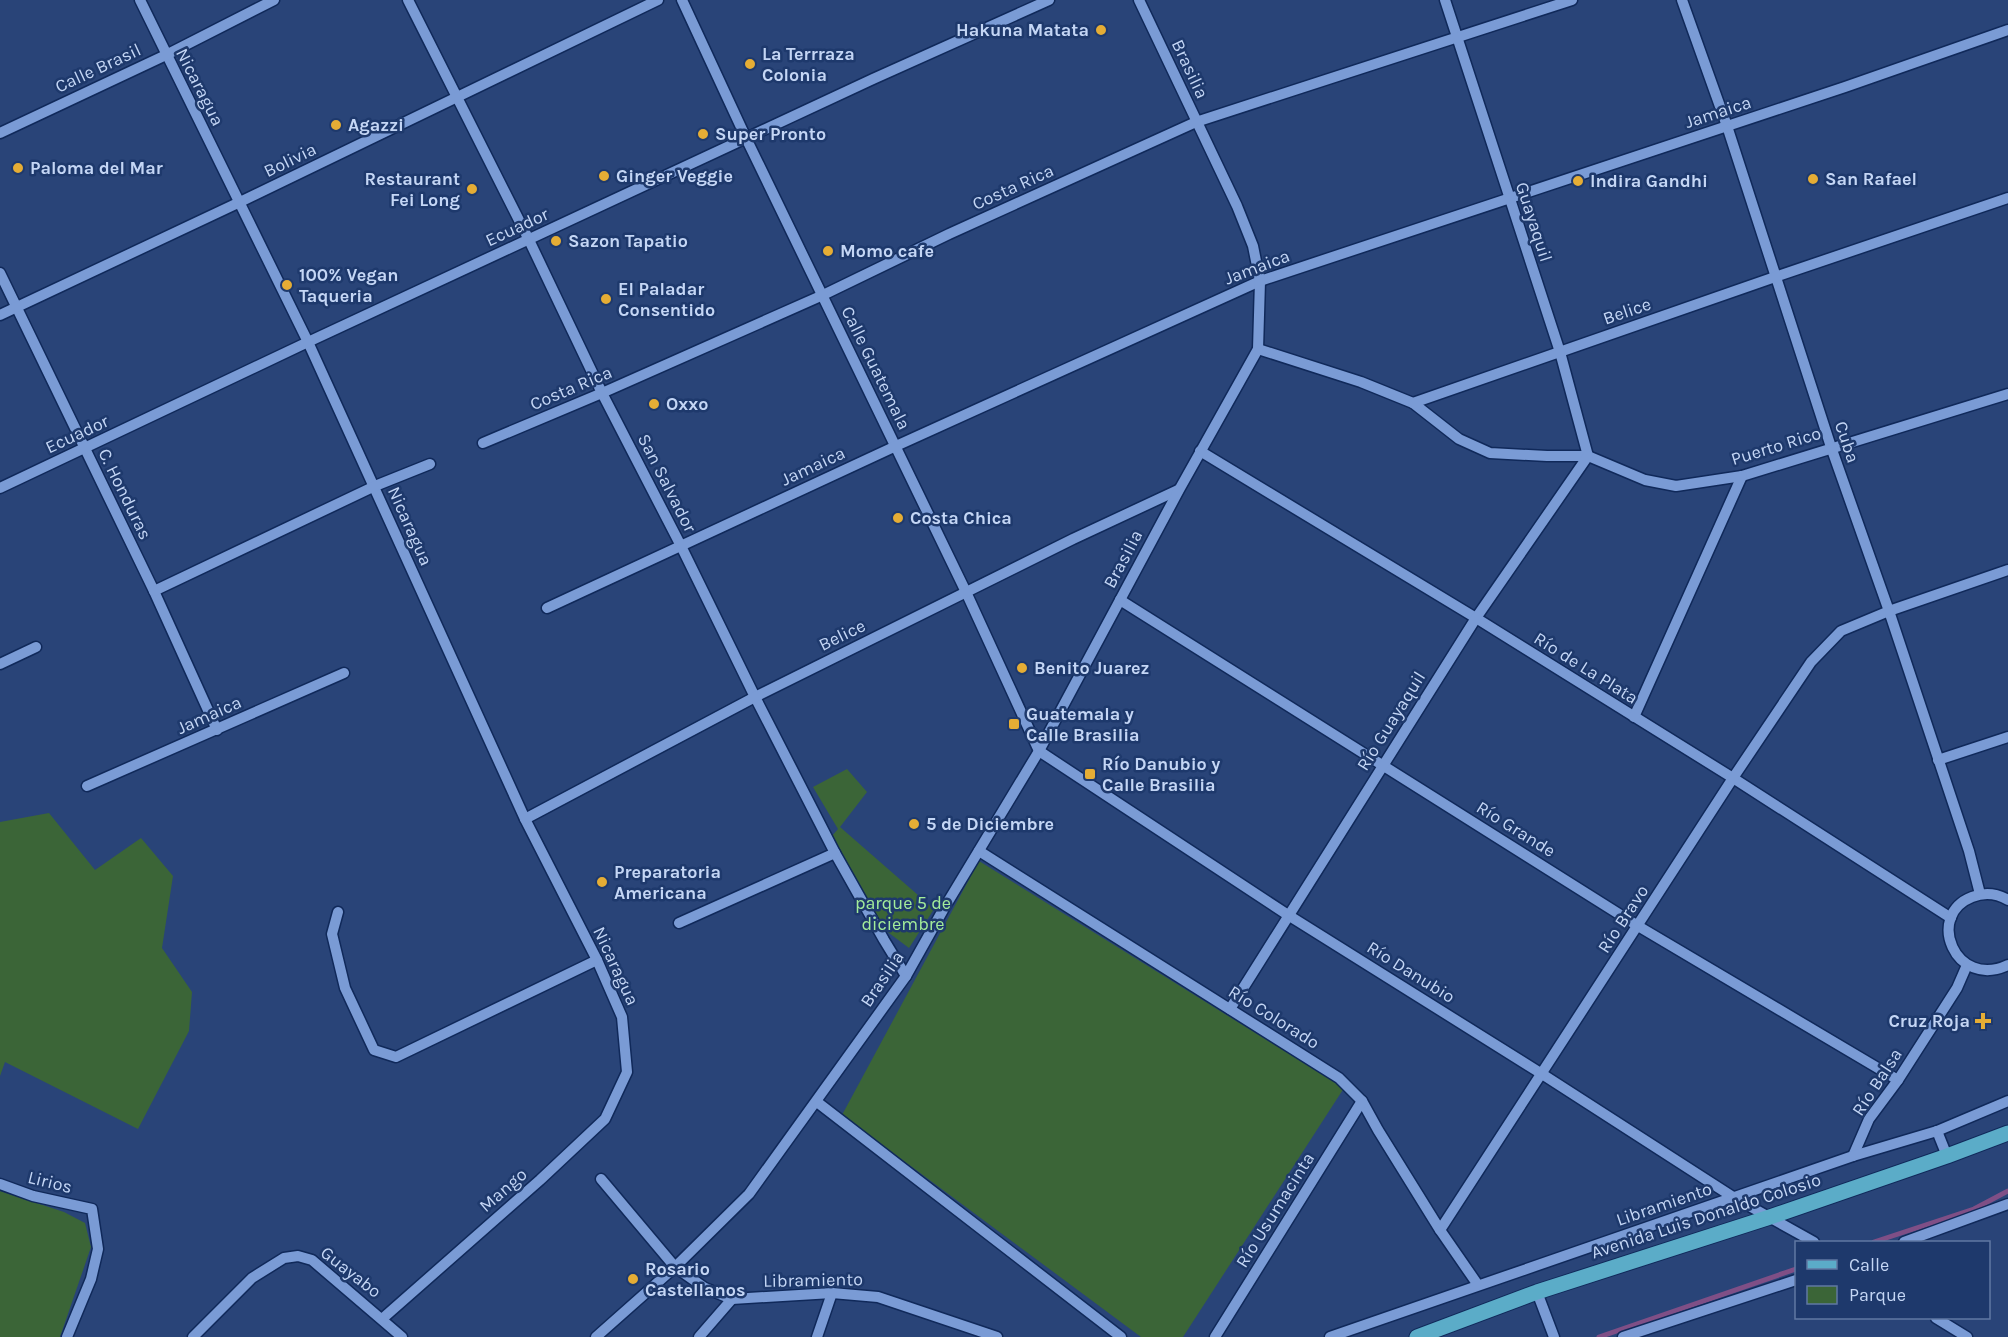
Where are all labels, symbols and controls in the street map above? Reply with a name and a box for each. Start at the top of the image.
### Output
place label: Hakuna Matata [956,19,1089,41]
marker: Hakuna Matata [1094,23,1108,37]
street label: Brasilia [1167,36,1213,102]
street label: Calle Brasil [52,39,144,97]
place label: La Terrraza Colonia [762,43,855,86]
street label: Nicaragua [171,44,229,130]
marker: La Terrraza Colonia [743,57,757,71]
street label: Jamaica [1682,91,1754,133]
place label: Agazzi [348,114,404,136]
marker: Agazzi [329,118,343,132]
place label: Super Pronto [715,123,826,145]
marker: Super Pronto [696,127,710,141]
street label: Bolivia [260,138,320,182]
place label: Paloma del Mar [30,157,163,179]
street label: Costa Rica [969,159,1057,215]
marker: Paloma del Mar [11,161,25,175]
place label: Ginger Veggie [616,165,733,187]
place label: Restaurant Fei Long [365,168,461,211]
place label: San Rafael [1825,168,1917,190]
marker: Ginger Veggie [597,169,611,183]
place label: Indira Gandhi [1590,170,1708,192]
marker: San Rafael [1806,172,1820,186]
marker: Indira Gandhi [1571,174,1585,188]
street label: Guayaquil [1511,179,1557,265]
marker: Restaurant Fei Long [465,182,479,196]
street label: Ecuador [482,203,553,251]
place label: Sazon Tapatio [568,230,688,252]
marker: Sazon Tapatio [549,234,563,248]
place label: Momo cafe [840,240,934,262]
marker: Momo cafe [821,244,835,258]
street label: Jamaica [1221,244,1293,290]
place label: 100% Vegan Taqueria [299,264,398,307]
marker: 100% Vegan Taqueria [280,278,294,292]
place label: El Paladar Consentido [618,278,715,321]
marker: El Paladar Consentido [599,292,613,306]
street label: Belice [1600,293,1654,329]
street label: Calle Guatemala [837,303,915,433]
street label: Costa Rica [527,361,615,415]
place label: Oxxo [666,393,708,415]
marker: Oxxo [647,397,661,411]
street label: Ecuador [42,410,113,458]
street label: Cuba [1830,418,1864,466]
street label: Puerto Rico [1728,422,1824,470]
street label: San Salvador [633,430,701,536]
street label: Jamaica [777,442,849,490]
street label: C. Honduras [93,445,157,543]
street label: Nicaragua [383,483,437,569]
place label: Costa Chica [910,507,1012,529]
marker: Costa Chica [891,511,905,525]
street label: Brasilia [1099,526,1147,592]
street label: Belice [815,614,869,656]
street label: Río de La Plata [1530,627,1642,709]
place label: Benito Juarez [1034,657,1149,679]
marker: Benito Juarez [1015,661,1029,675]
street label: Río Guayaquil [1352,667,1430,775]
street label: Jamaica [173,691,245,739]
place label: Guatemala y Calle Brasilia [1026,703,1140,746]
marker: Guatemala y Calle Brasilia [1007,717,1021,731]
place label: Río Danubio y Calle Brasilia [1102,753,1220,796]
marker: Río Danubio y Calle Brasilia [1083,767,1097,781]
street label: Río Grande [1472,796,1560,862]
place label: 5 de Diciembre [926,813,1054,835]
marker: 5 de Diciembre [907,817,921,831]
place label: Preparatoria Americana [614,861,721,904]
marker: Preparatoria Americana [595,875,609,889]
street label: Río Bravo [1593,881,1653,957]
park label: parque 5 de diciembre [855,892,951,935]
street label: Nicaragua [588,923,644,1009]
street label: Río Danubio [1363,936,1459,1008]
street label: Brasilia [855,947,909,1011]
street label: Río Colorado [1224,980,1324,1054]
place label: Cruz Roja [1888,1010,1970,1032]
marker: Cruz Roja [1974,1012,1992,1030]
street label: Río Balsa [1847,1044,1907,1120]
street label: Río Usumacinta [1231,1148,1319,1272]
street label: Mango [475,1163,531,1217]
street label: Lirios [26,1166,74,1198]
street label: Avenida Luis Donaldo Colosio [1588,1168,1824,1264]
street label: Libramiento [1613,1177,1715,1231]
street label: Guayabo [316,1241,386,1303]
legend [1795,1241,1990,1319]
text: Calle [1849,1254,1889,1276]
place label: Rosario Castellanos [645,1258,745,1301]
street label: Libramiento [763,1268,863,1292]
marker: Rosario Castellanos [626,1272,640,1286]
text: Parque [1849,1284,1906,1306]

